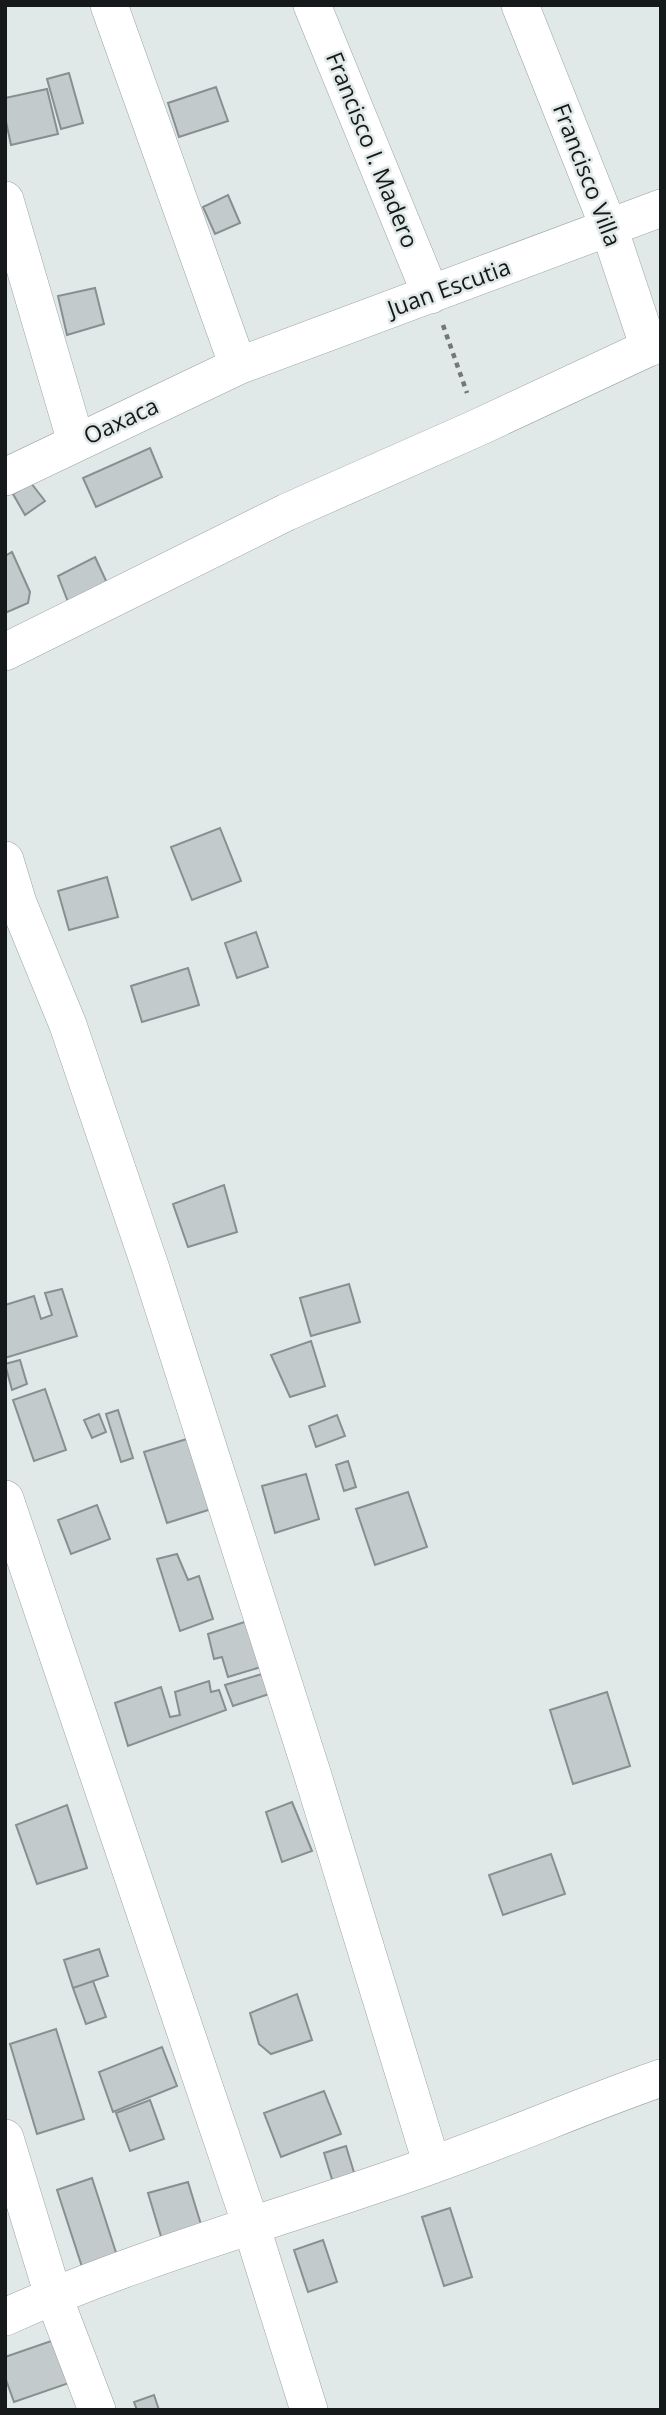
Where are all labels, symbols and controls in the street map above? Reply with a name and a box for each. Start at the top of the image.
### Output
street label: Francisco I. Madero [319,47,427,252]
street label: Francisco Villa [546,99,630,251]
street label: Juan Escutia [381,250,515,325]
street label: Oaxaca [78,389,163,451]

